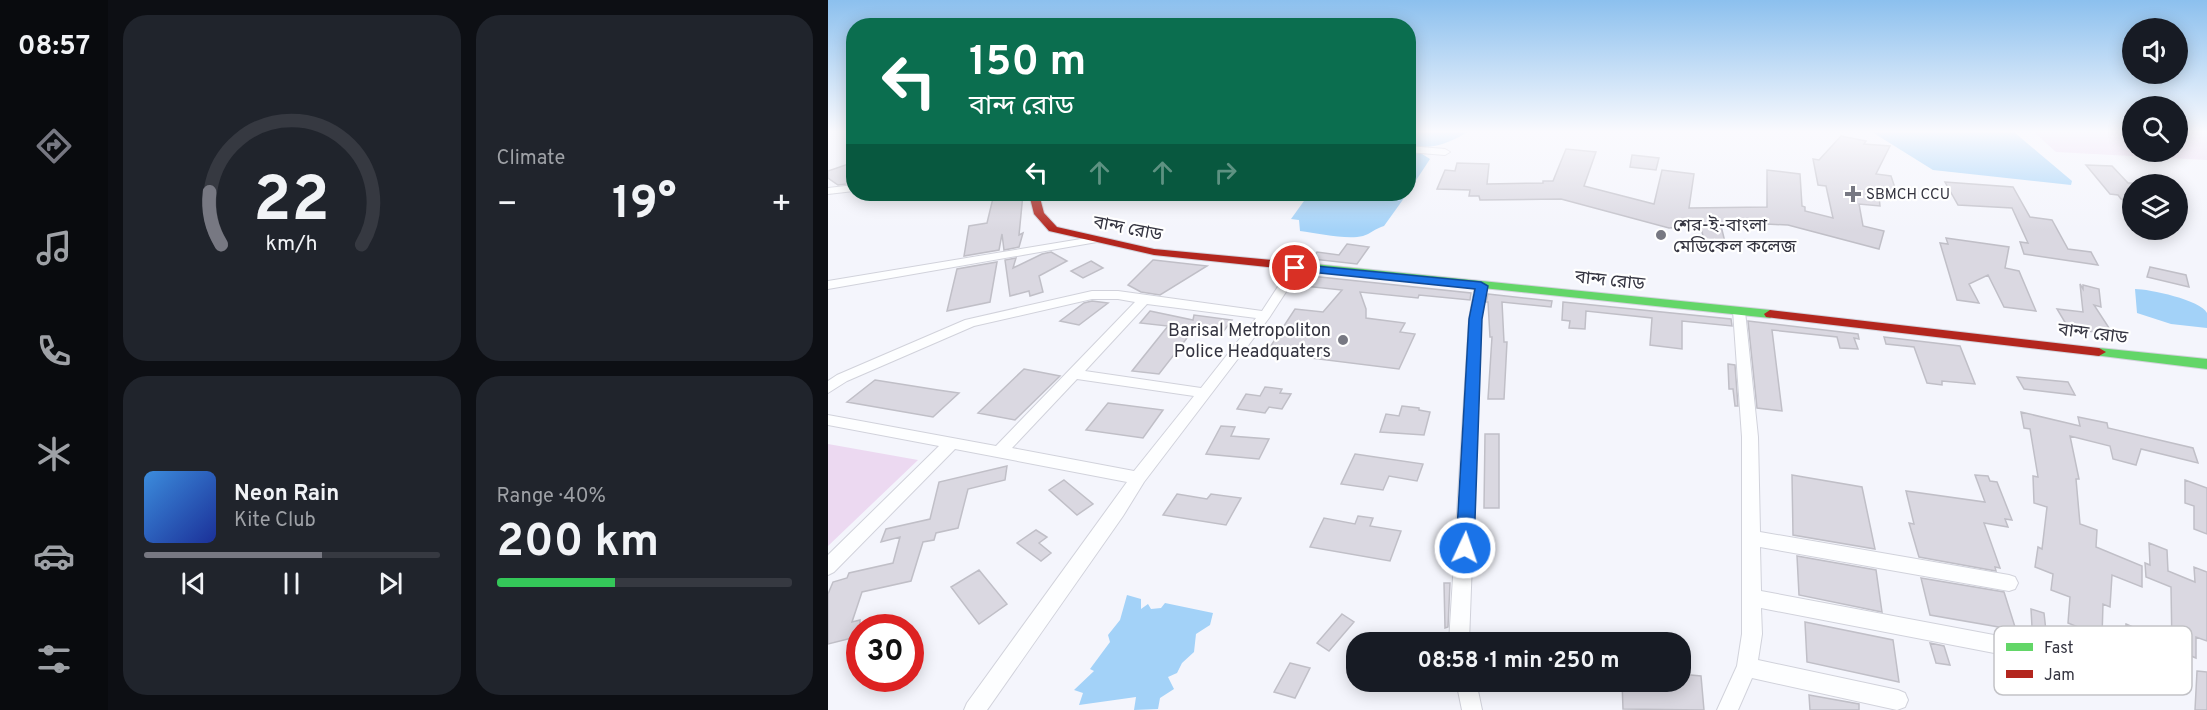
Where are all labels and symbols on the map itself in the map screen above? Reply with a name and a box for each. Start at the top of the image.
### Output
marker: SBMCH CCU [1844,185,1862,203]
place label: SBMCH CCU [1866,186,1950,205]
street label: বান্দ রোড [1090,211,1164,247]
place label: শের-ই-বাংলা মেডিকেল কলেজ [1673,215,1797,259]
marker: শের-ই-বাংলা মেডিকেল কলেজ [1654,228,1668,242]
pin [1269,242,1320,293]
street label: বান্দ রোড [1573,266,1646,297]
street label: বান্দ রোড [2056,319,2129,350]
place label: Barisal Metropoliton Police Headquaters [1168,320,1331,364]
marker: Barisal Metropoliton Police Headquaters [1336,333,1350,347]
position arrow [1433,516,1497,580]
speed limit sign: 30 [846,614,924,692]
legend [1994,626,2192,695]
text: Fast [2044,639,2074,659]
text: Jam [2044,666,2075,686]

